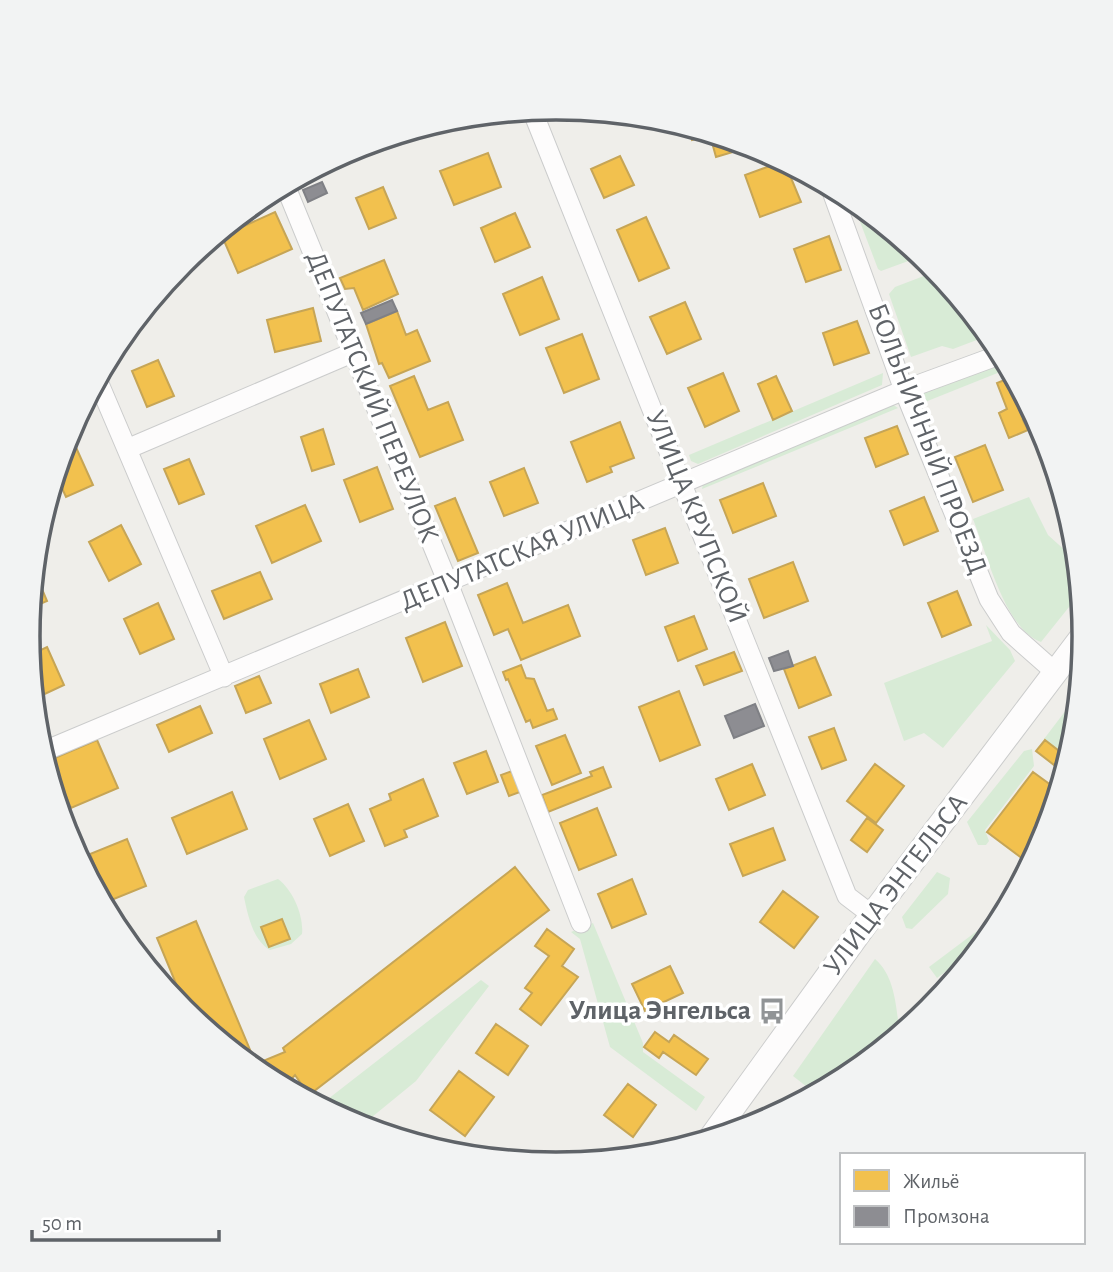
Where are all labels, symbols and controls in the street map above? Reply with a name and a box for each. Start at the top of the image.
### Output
street label: ДЕПУТАТСКИЙ ПЕРЕУЛОК [301,247,444,547]
street label: БОЛЬНИЧНЫЙ ПРОЕЗД [862,300,992,578]
street label: УЛИЦА КРУПСКОЙ [640,406,752,627]
street label: ДЕПУТАТСКАЯ УЛИЦА [396,488,648,616]
street label: УЛИЦА ЭНГЕЛЬСА [819,789,973,981]
bus stop icon: Улица Энгельса [757,996,787,1026]
place label: Улица Энгельса [569,997,751,1025]
legend [840,1153,1085,1244]
text: Жильё [903,1171,959,1192]
scale bar [32,1198,219,1242]
text: Промзона [903,1206,990,1227]
text: 50 m [42,1213,82,1234]

